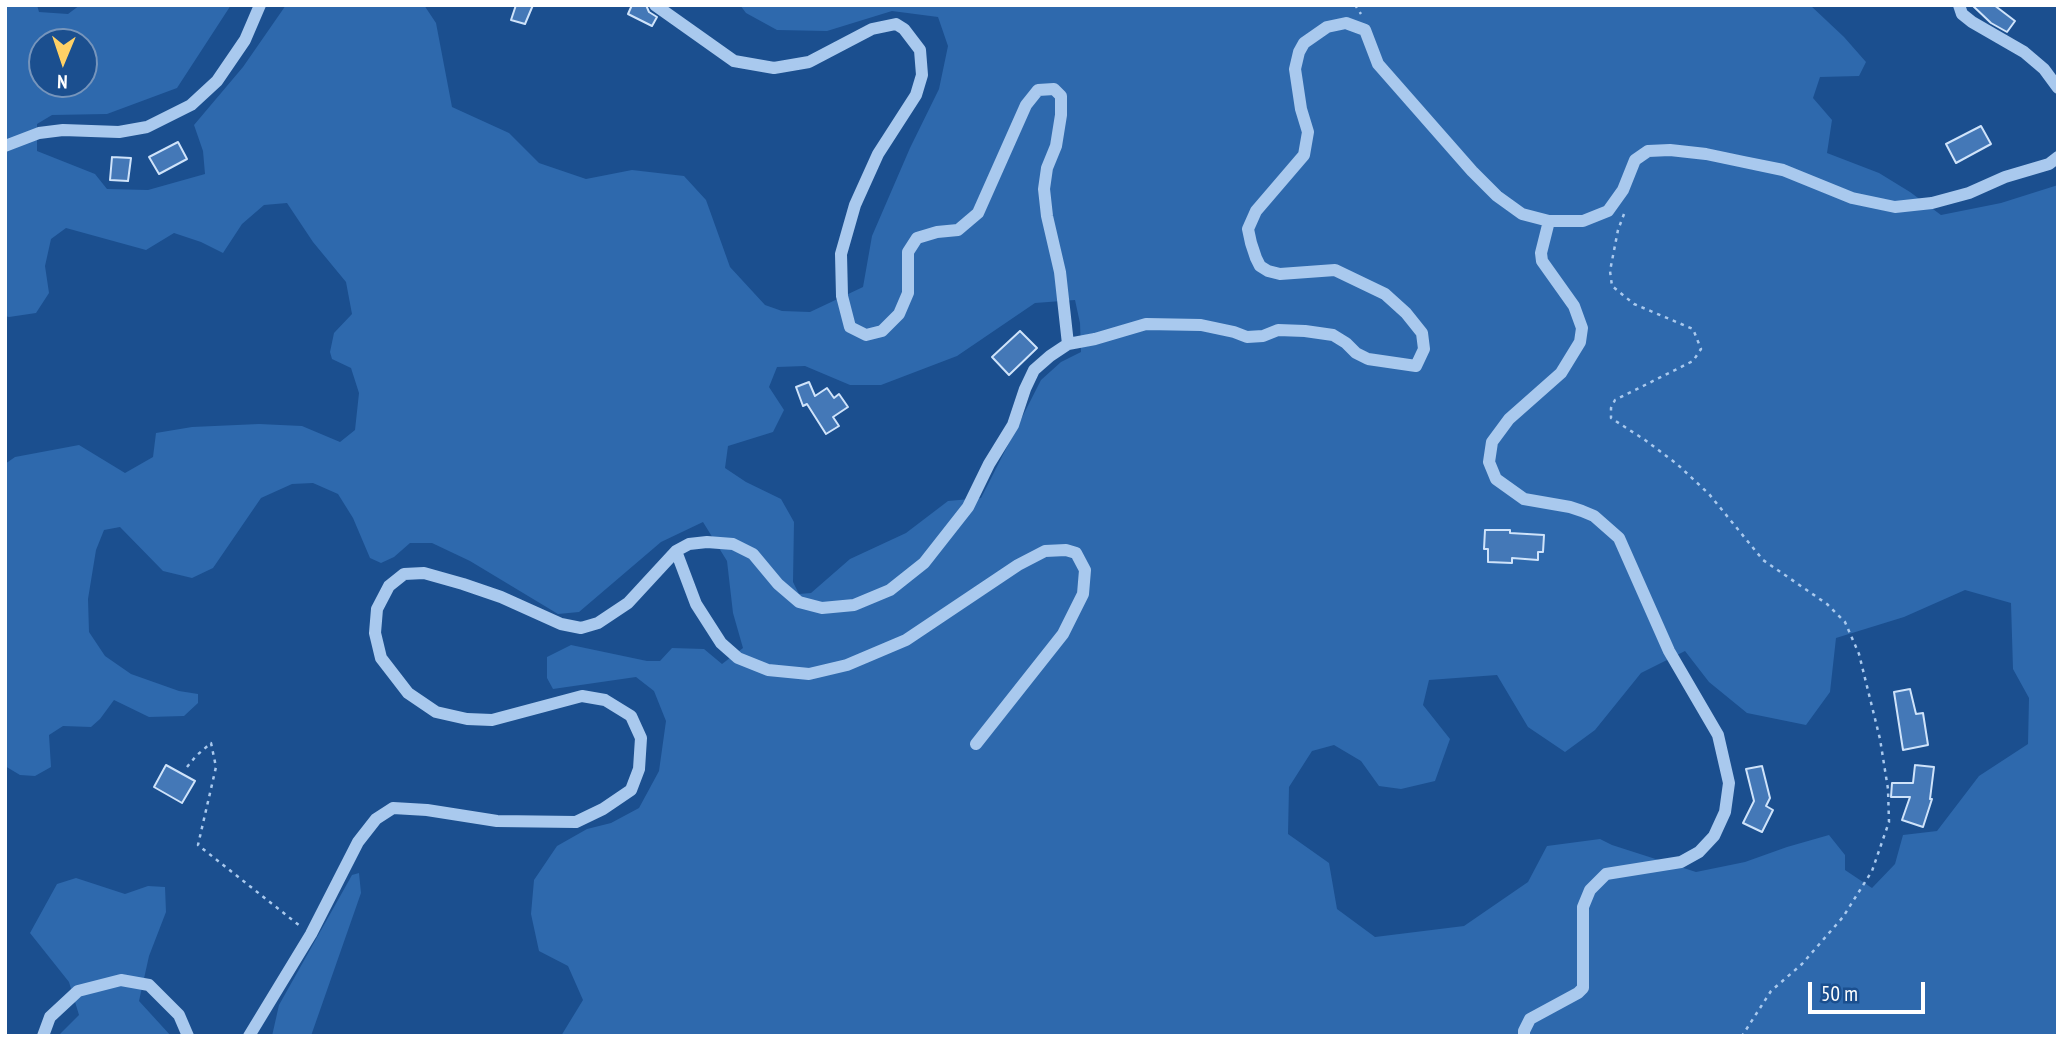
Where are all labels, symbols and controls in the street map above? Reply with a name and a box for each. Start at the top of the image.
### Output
north arrow [28,28,98,98]
text: N [57,70,68,94]
scale bar [1811,968,1928,1012]
text: 50 m [1821,980,1858,1007]

